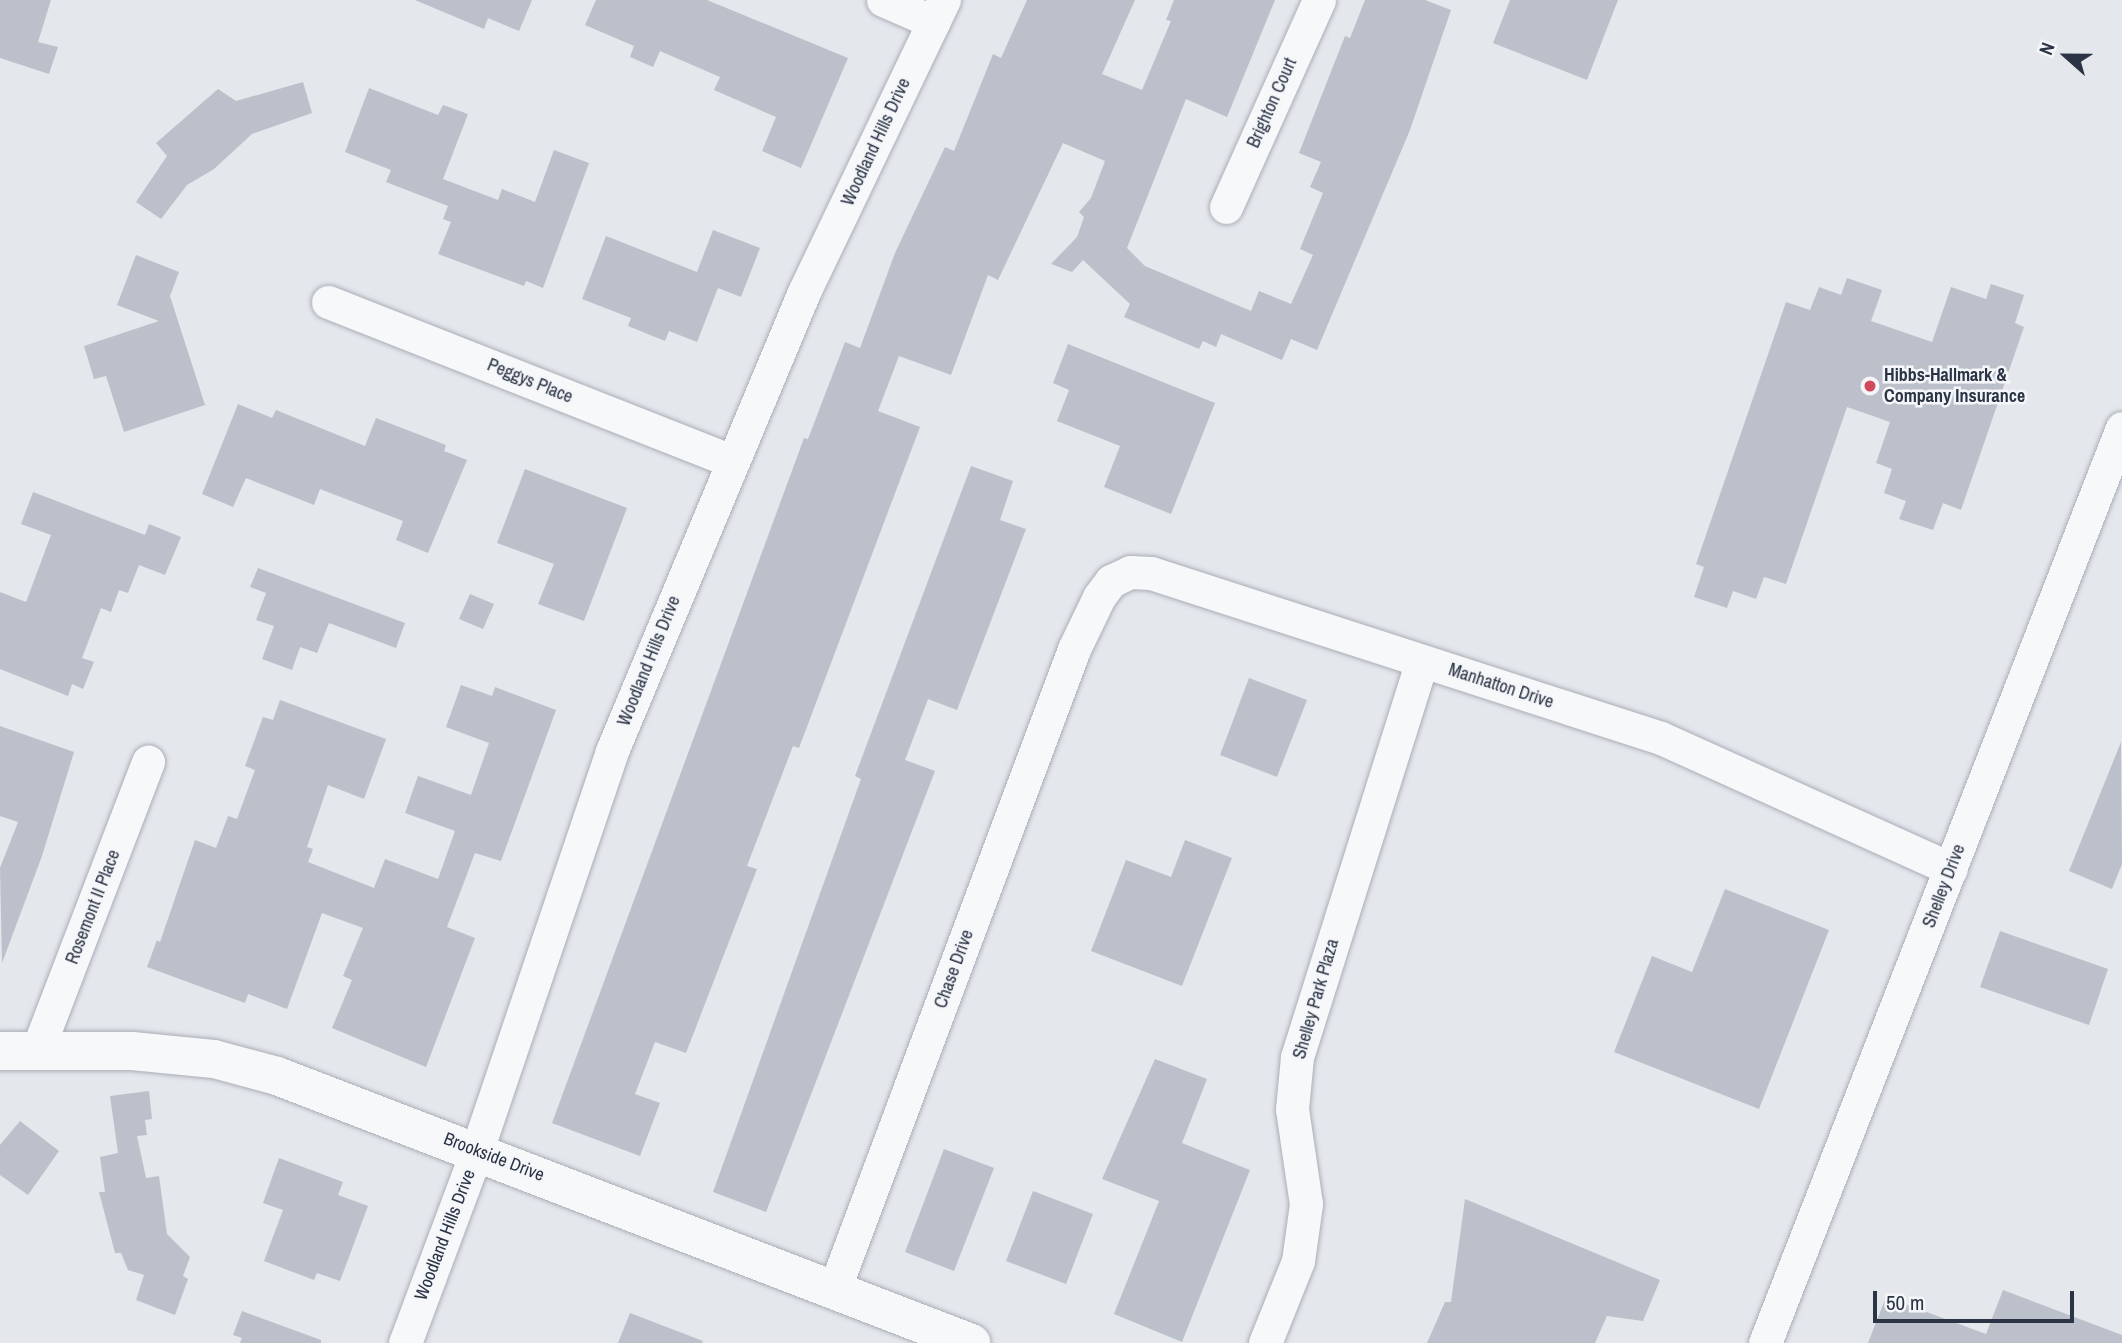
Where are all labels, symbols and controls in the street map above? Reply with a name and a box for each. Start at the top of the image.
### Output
north arrow [2031,21,2101,91]
text: N [2032,39,2061,58]
street label: Brighton Court [1243,55,1301,151]
street label: Woodland Hills Drive [837,75,915,209]
street label: Peggys Place [484,354,576,408]
place label: Hibbs-Hallmark & Company Insurance [1884,365,2025,408]
marker: Hibbs-Hallmark & Company Insurance [1862,378,1878,394]
street label: Woodland Hills Drive [613,593,685,729]
street label: Manhatton Drive [1446,659,1556,713]
street label: Shelley Drive [1918,841,1970,931]
street label: Rosemont II Place [61,847,125,967]
street label: Chase Drive [930,927,978,1011]
street label: Shelley Park Plaza [1289,936,1343,1062]
street label: Brookside Drive [441,1128,547,1186]
street label: Woodland Hills Drive [410,1167,480,1303]
scale bar [1877,1276,2078,1320]
text: 50 m [1886,1288,1924,1317]

